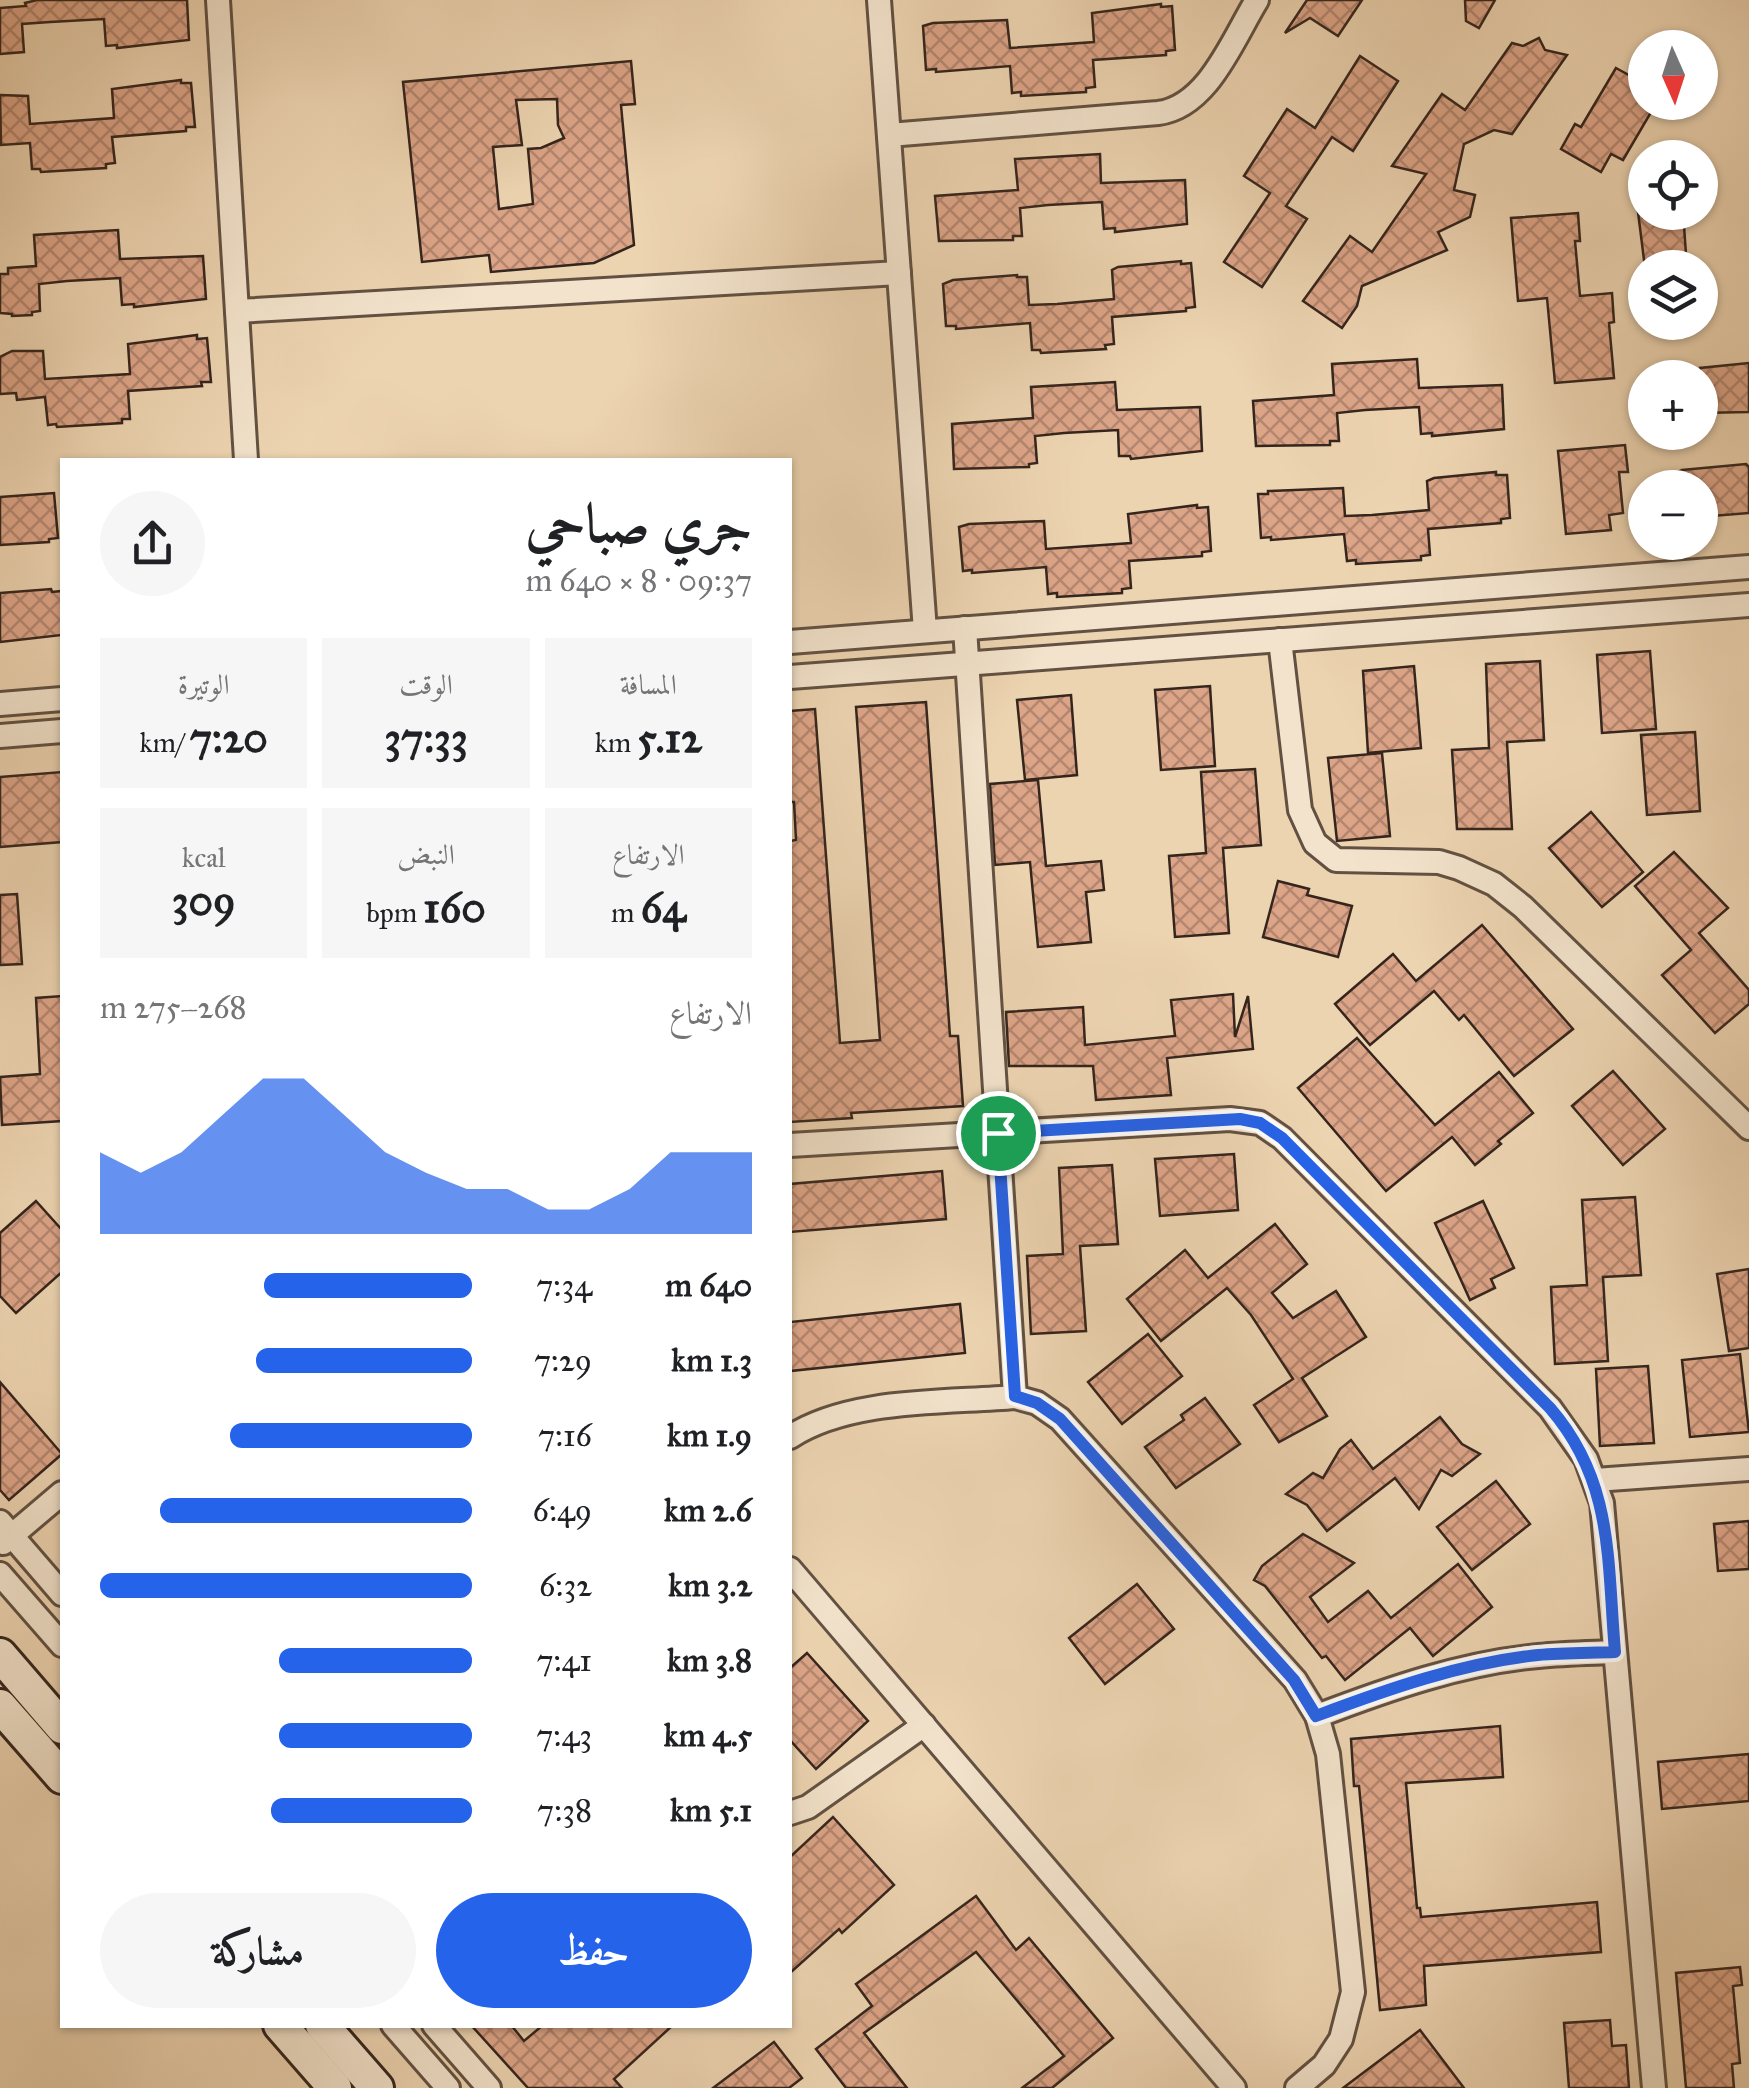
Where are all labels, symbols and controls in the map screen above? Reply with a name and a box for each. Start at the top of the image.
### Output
north arrow [1628,30,1718,120]
map controls [1628,30,1718,560]
button: locate [1628,140,1718,230]
button: layers [1628,250,1718,340]
button: + [1628,360,1718,450]
button: − [1628,470,1718,560]
text: جري صباحي [525,490,752,557]
button: share [100,491,205,596]
text: 09:37 · 8 × 640 m [525,561,752,600]
text: الوتيرة [178,667,230,702]
text: الوقت [399,667,453,702]
text: المسافة [620,667,677,702]
text: 7:20 [190,712,268,764]
text: 37:33 [384,712,468,764]
text: 5.12 [637,712,702,764]
text: /km [140,725,190,760]
text: km [595,725,637,760]
text: النبض [397,837,455,872]
text: الارتفاع [612,837,685,872]
text: kcal [182,840,226,875]
text: 309 [172,875,236,927]
text: 160 [423,882,486,934]
text: 64 [641,882,686,934]
text: bpm [366,895,423,930]
text: m [611,895,641,930]
text: 268–275 m [100,988,247,1027]
text: الارتفاع [669,994,752,1033]
pin [956,1091,1041,1176]
icon: arrive [971,1106,1026,1161]
text: 7:34 [536,1266,592,1305]
text: 640 m [665,1266,752,1305]
text: 7:29 [534,1341,592,1380]
text: 1.3 km [671,1341,752,1380]
text: 7:16 [538,1416,592,1455]
text: 1.9 km [667,1416,752,1455]
text: 6:49 [533,1491,592,1530]
text: 2.6 km [664,1491,752,1530]
text: 6:32 [539,1566,592,1605]
text: 3.2 km [668,1566,752,1605]
text: 7:41 [536,1641,592,1680]
text: 3.8 km [667,1641,752,1680]
text: 7:43 [536,1716,592,1755]
text: 4.5 km [664,1716,752,1755]
text: 7:38 [537,1791,592,1830]
text: 5.1 km [670,1791,752,1830]
button: مشاركة [100,1893,416,2008]
button: حفظ [436,1893,752,2008]

